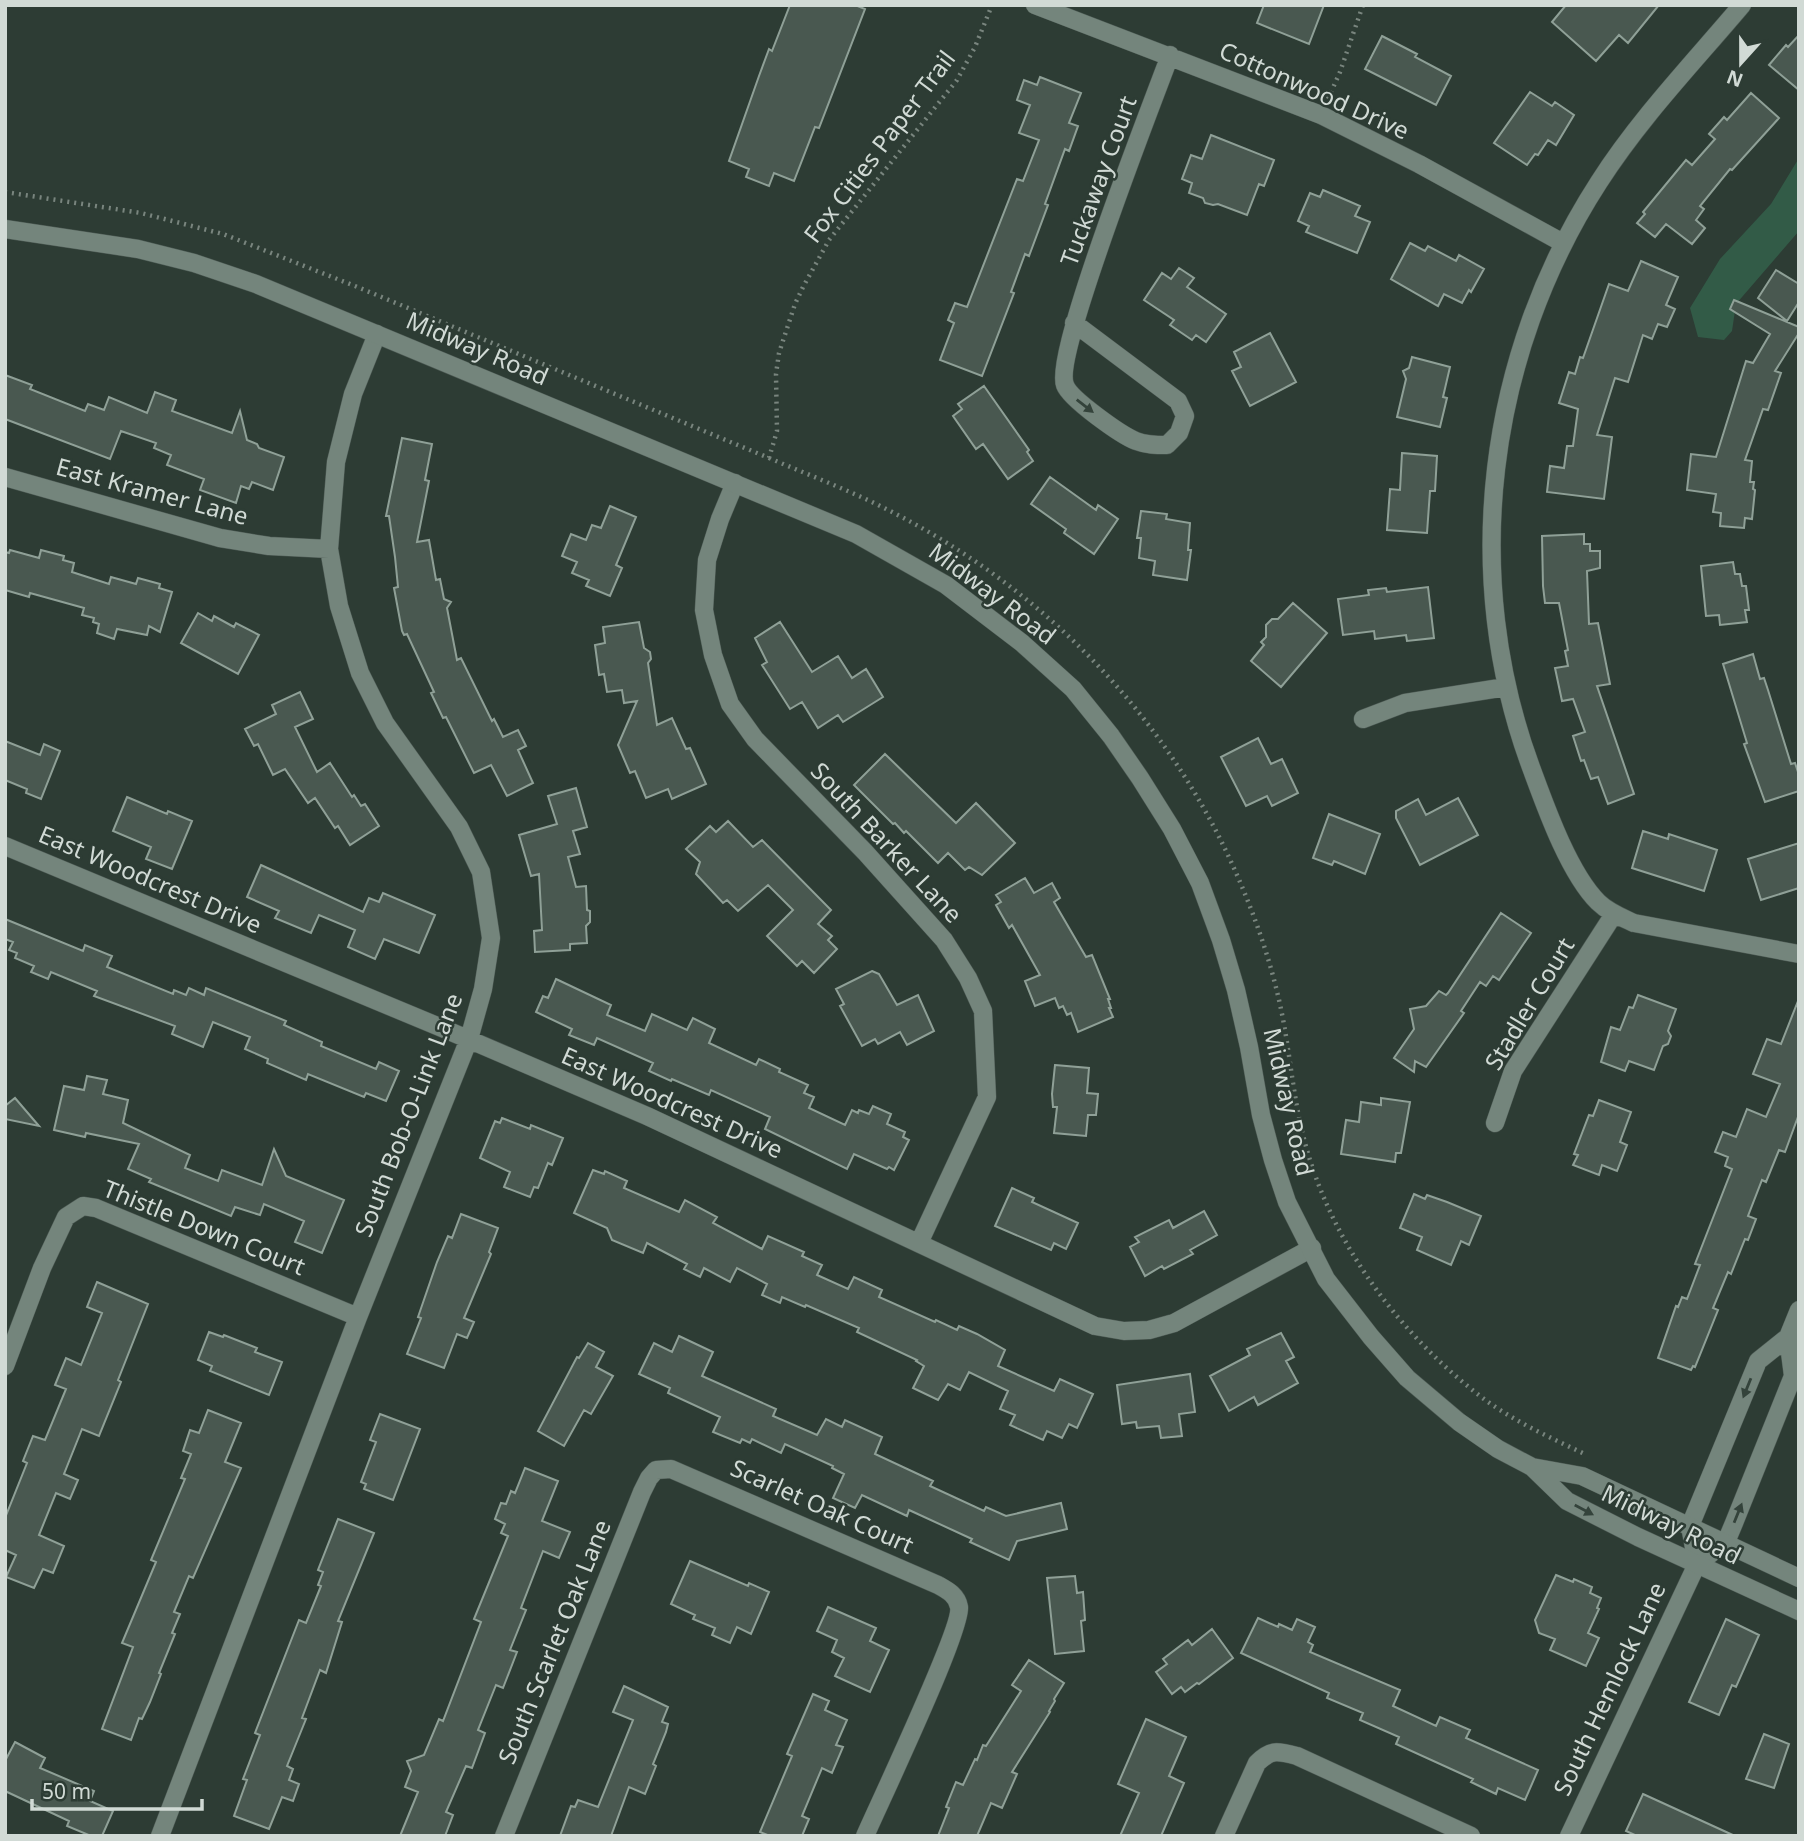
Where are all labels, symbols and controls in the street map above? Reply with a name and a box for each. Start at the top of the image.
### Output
north arrow [1706,28,1776,98]
street label: Cottonwood Drive [1214,33,1415,146]
street label: Fox Cities Paper Trail [796,43,962,249]
text: N [1723,64,1747,94]
street label: Tuckaway Court [1052,91,1144,270]
street label: Midway Road [402,303,554,392]
one-way arrow [1076,399,1094,413]
street label: East Kramer Lane [53,449,252,532]
street label: Midway Road [923,534,1063,651]
street label: South Barker Lane [804,755,970,929]
street label: East Woodcrest Drive [34,817,267,941]
street label: Stadler Court [1476,931,1581,1076]
street label: South Bob-O-Link Lane [346,988,469,1241]
street label: Midway Road [1256,1024,1323,1179]
street label: East Woodcrest Drive [557,1038,789,1165]
street label: Thistle Down Court [99,1171,311,1282]
one-way arrow [1741,1378,1752,1399]
street label: Scarlet Oak Court [726,1450,920,1561]
street label: Midway Road [1596,1476,1747,1572]
one-way arrow [1732,1502,1743,1523]
one-way arrow [1574,1504,1593,1516]
street label: South Scarlet Oak Lane [489,1514,618,1768]
street label: South Hemlock Lane [1545,1576,1673,1800]
scale bar [32,1768,201,1812]
text: 50 m [42,1777,91,1805]

